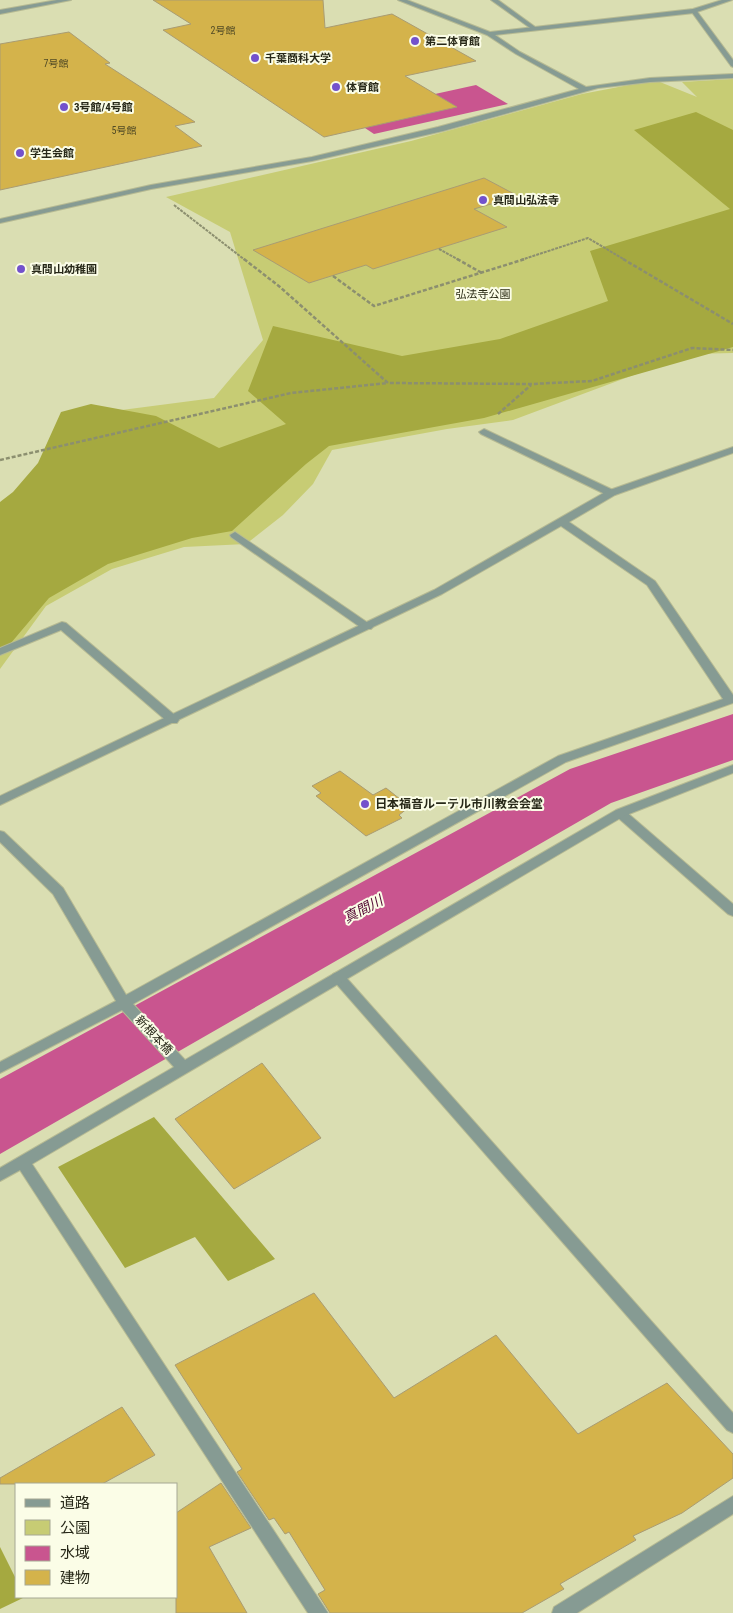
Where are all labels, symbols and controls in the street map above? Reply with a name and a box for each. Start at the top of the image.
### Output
house number: 2号館 [211,25,235,36]
marker: 第二体育館 [409,35,421,47]
place label: 第二体育館 [425,35,480,48]
marker: 千葉商科大学 [249,52,261,64]
place label: 千葉商科大学 [265,52,331,65]
house number: 7号館 [44,58,68,69]
marker: 体育館 [330,81,342,93]
place label: 体育館 [346,81,379,94]
marker: 3号館/4号館 [58,101,70,113]
place label: 3号館/4号館 [74,101,133,114]
house number: 5号館 [112,125,136,136]
marker: 学生会館 [14,147,26,159]
place label: 学生会館 [30,147,74,160]
marker: 真間山弘法寺 [477,194,489,206]
place label: 真間山弘法寺 [493,194,559,207]
marker: 真間山幼稚園 [15,263,27,275]
place label: 真間山幼稚園 [31,263,97,276]
park label: 弘法寺公園 [456,288,511,301]
place label: 日本福音ルーテル市川教会会堂 [375,797,543,811]
marker: 日本福音ルーテル市川教会会堂 [359,798,371,810]
water label: 真間川 [341,891,387,926]
street label: 新根本橋 [133,1013,175,1057]
legend [15,1483,178,1598]
text: 道路 [60,1494,90,1512]
text: 公園 [60,1519,90,1537]
text: 水域 [60,1544,90,1562]
text: 建物 [60,1569,90,1587]

